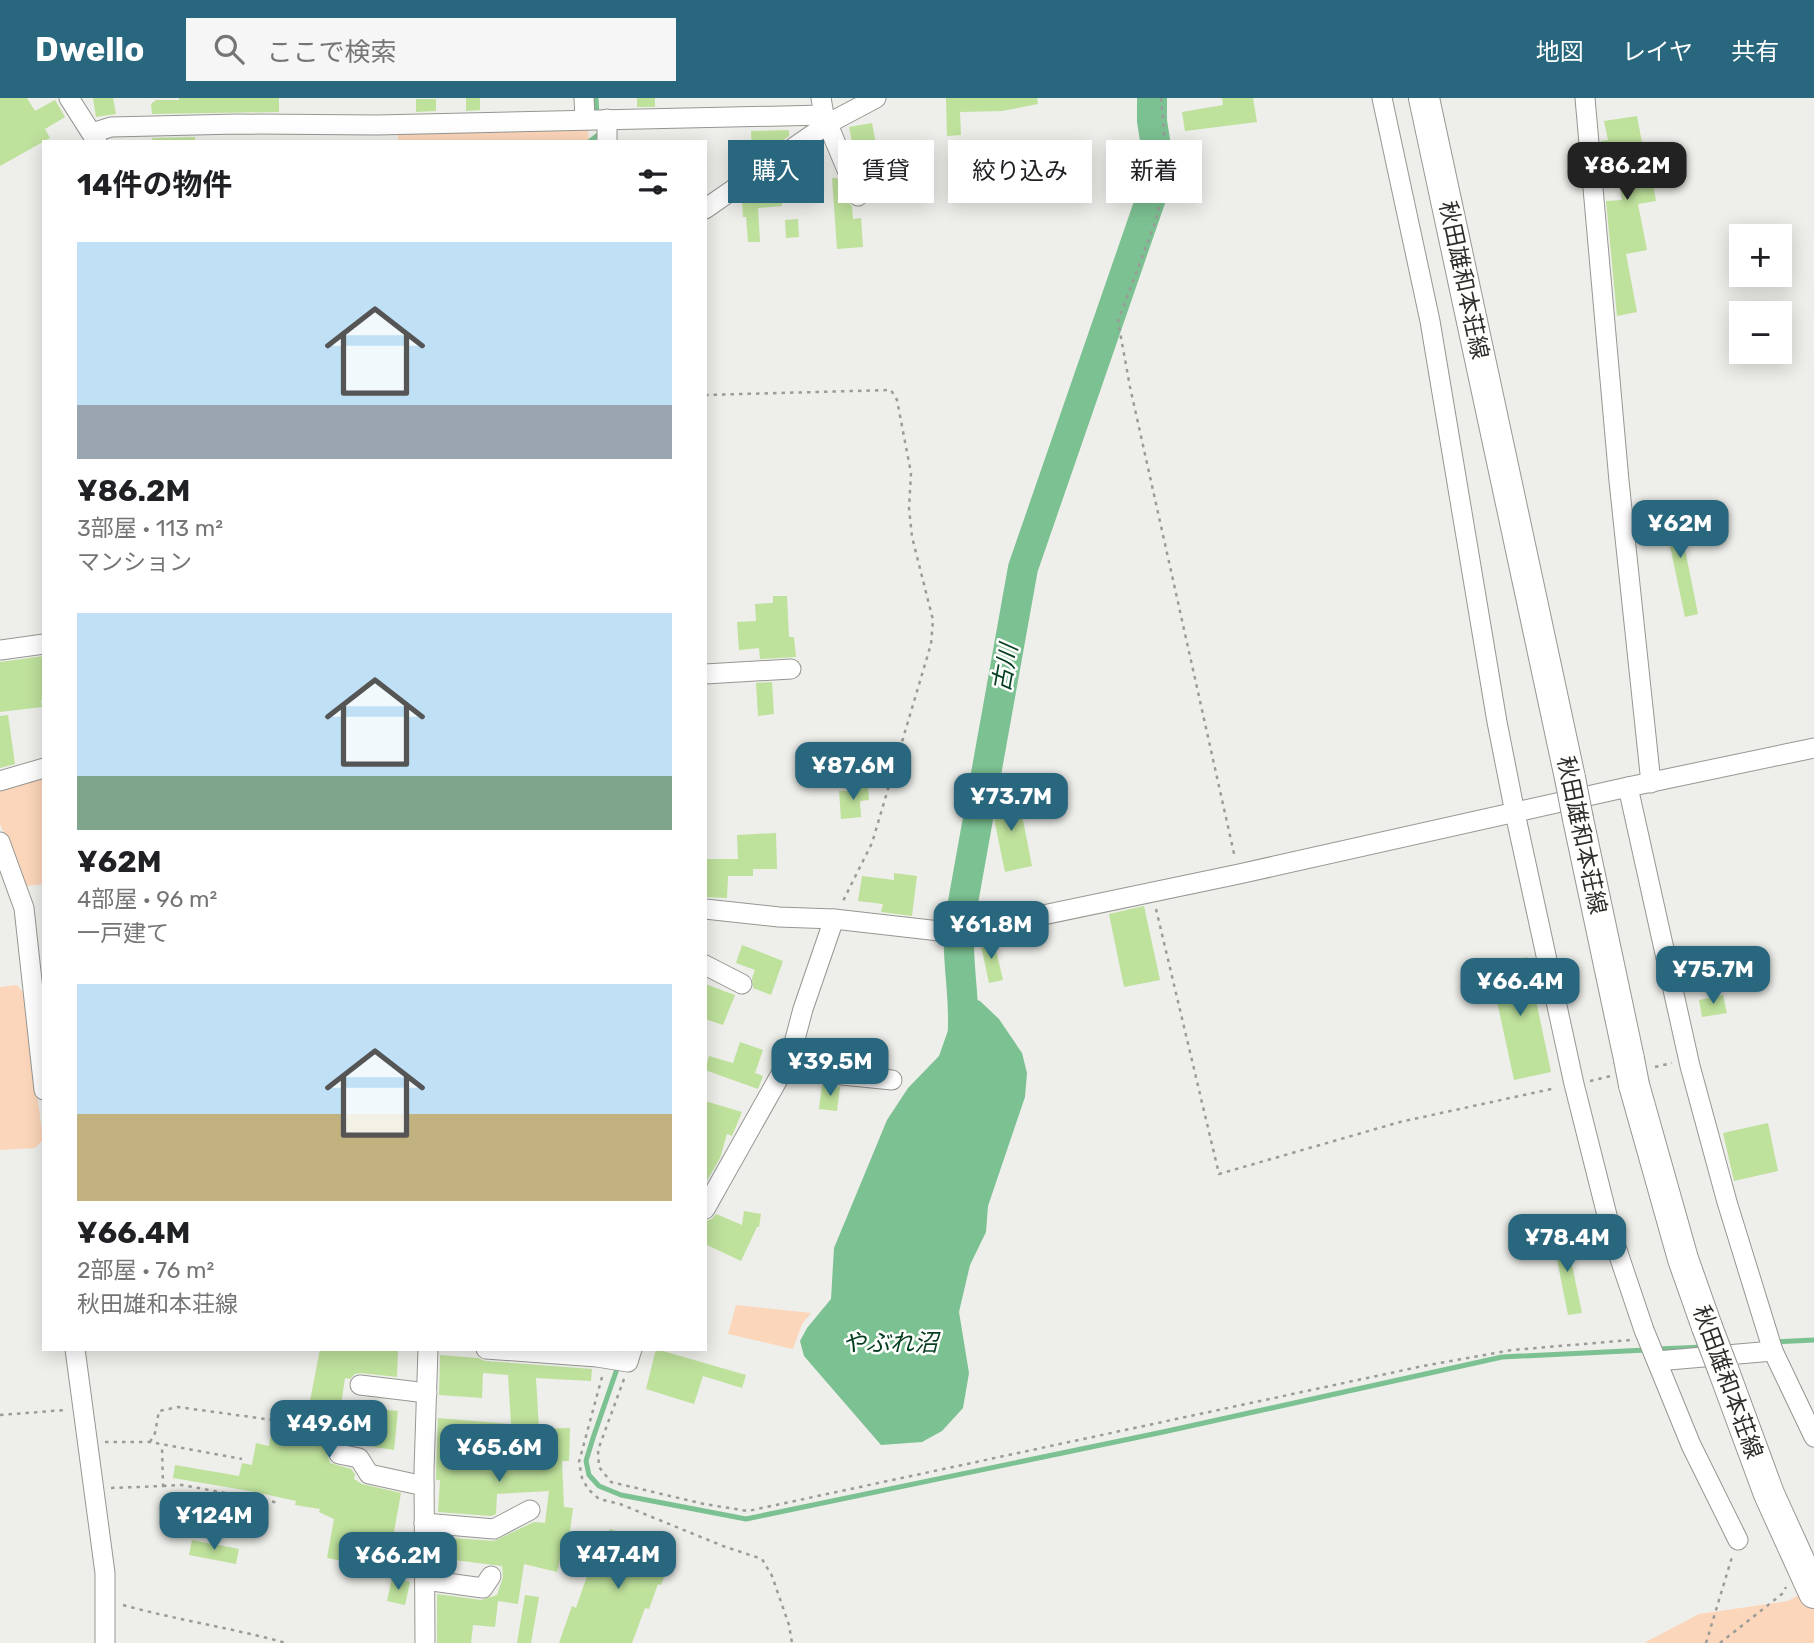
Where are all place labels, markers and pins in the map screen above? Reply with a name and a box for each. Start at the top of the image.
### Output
pin: ¥86.2M [1570,142,1684,202]
pin: ¥62M [1639,500,1721,560]
pin: ¥87.6M [796,742,910,802]
pin: ¥73.7M [954,774,1068,833]
pin: ¥61.8M [934,902,1048,961]
pin: ¥75.7M [1656,946,1770,1006]
pin: ¥66.4M [1463,958,1577,1018]
pin: ¥39.5M [773,1038,887,1098]
pin: ¥78.4M [1510,1214,1624,1274]
pin: ¥49.6M [272,1400,386,1460]
pin: ¥65.6M [442,1424,556,1484]
pin: ¥124M [165,1492,263,1552]
pin: ¥66.2M [341,1532,455,1592]
pin: ¥47.4M [561,1532,675,1591]

